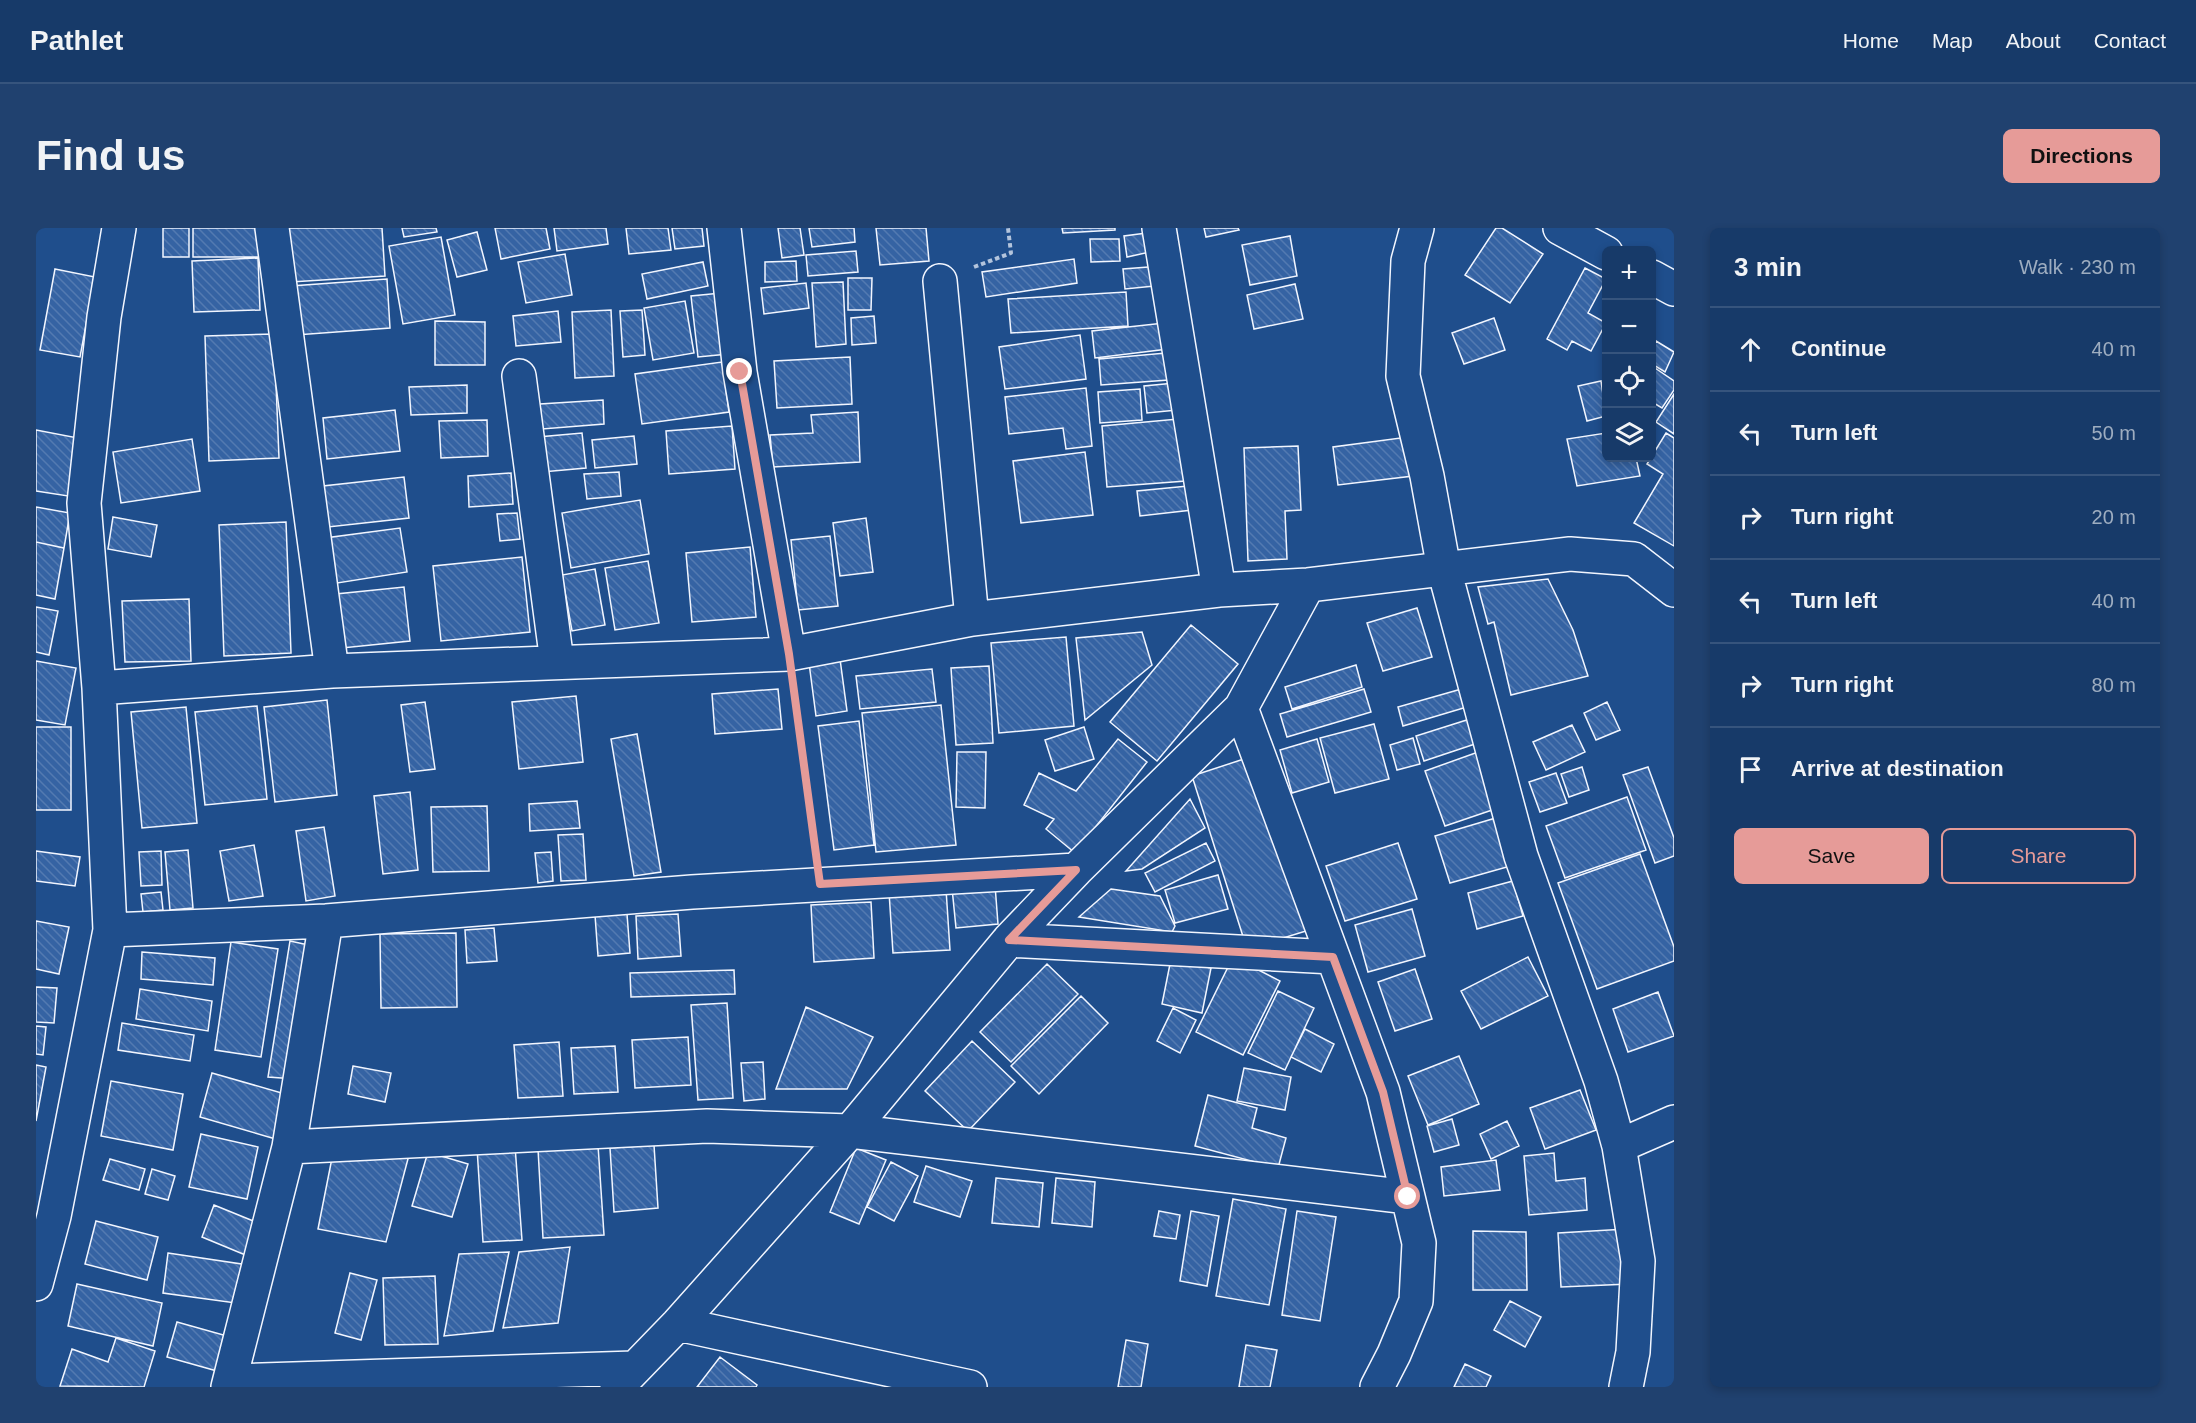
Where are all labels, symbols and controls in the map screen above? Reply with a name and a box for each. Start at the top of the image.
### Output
text: Pathlet [30,25,123,56]
text: Home [1843,29,1899,52]
text: Map [1932,29,1973,52]
text: About [2006,29,2061,52]
text: Contact [2094,29,2166,52]
button: Directions [2003,129,2160,183]
text: Find us [36,132,185,179]
map controls [1602,246,1656,462]
button: + [1602,246,1656,300]
text: 3 min [1734,252,1802,282]
text: Walk · 230 m [2019,256,2136,278]
button: − [1602,300,1656,354]
icon: ahead [1734,333,1767,366]
text: Continue [1791,336,1886,361]
text: 40 m [2092,338,2136,360]
button: locate [1602,354,1656,408]
route end [726,358,752,384]
button: layers [1602,408,1656,462]
icon: left [1734,417,1767,450]
text: Turn left [1791,420,1877,445]
text: 50 m [2092,422,2136,444]
icon: right [1734,501,1767,534]
text: Turn right [1791,504,1893,529]
text: 20 m [2092,506,2136,528]
icon: left [1734,585,1767,618]
text: Turn left [1791,588,1877,613]
text: 40 m [2092,590,2136,612]
icon: right [1734,669,1767,702]
text: Turn right [1791,672,1893,697]
text: 80 m [2092,674,2136,696]
icon: arrive [1734,753,1767,786]
text: Arrive at destination [1791,756,2004,781]
button: Save [1734,828,1929,884]
button: Share [1941,828,2136,884]
route start [1394,1183,1420,1209]

